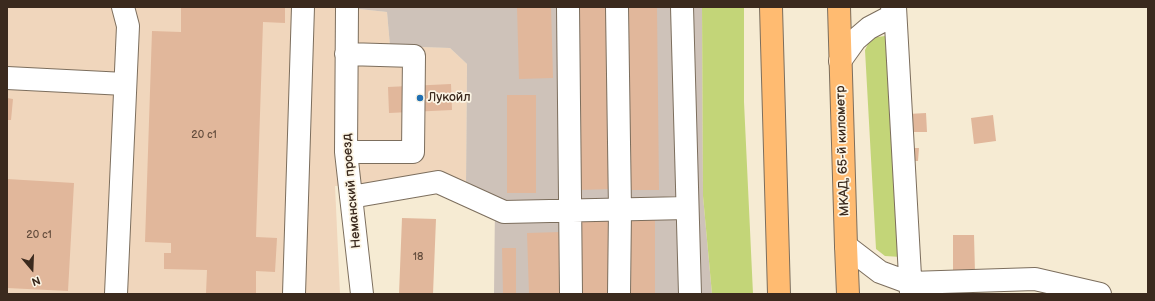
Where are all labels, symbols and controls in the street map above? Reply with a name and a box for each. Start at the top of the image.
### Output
street label: МКАД, 65-й километр [833,85,853,217]
place label: Лукойл [428,90,471,106]
marker: Лукойл [415,93,425,103]
house number: 20 с1 [191,128,217,142]
street label: Неманский проезд [339,133,365,249]
house number: 20 с1 [26,228,52,242]
north arrow [12,249,52,289]
house number: 18 [413,250,423,264]
text: N [30,273,42,288]

